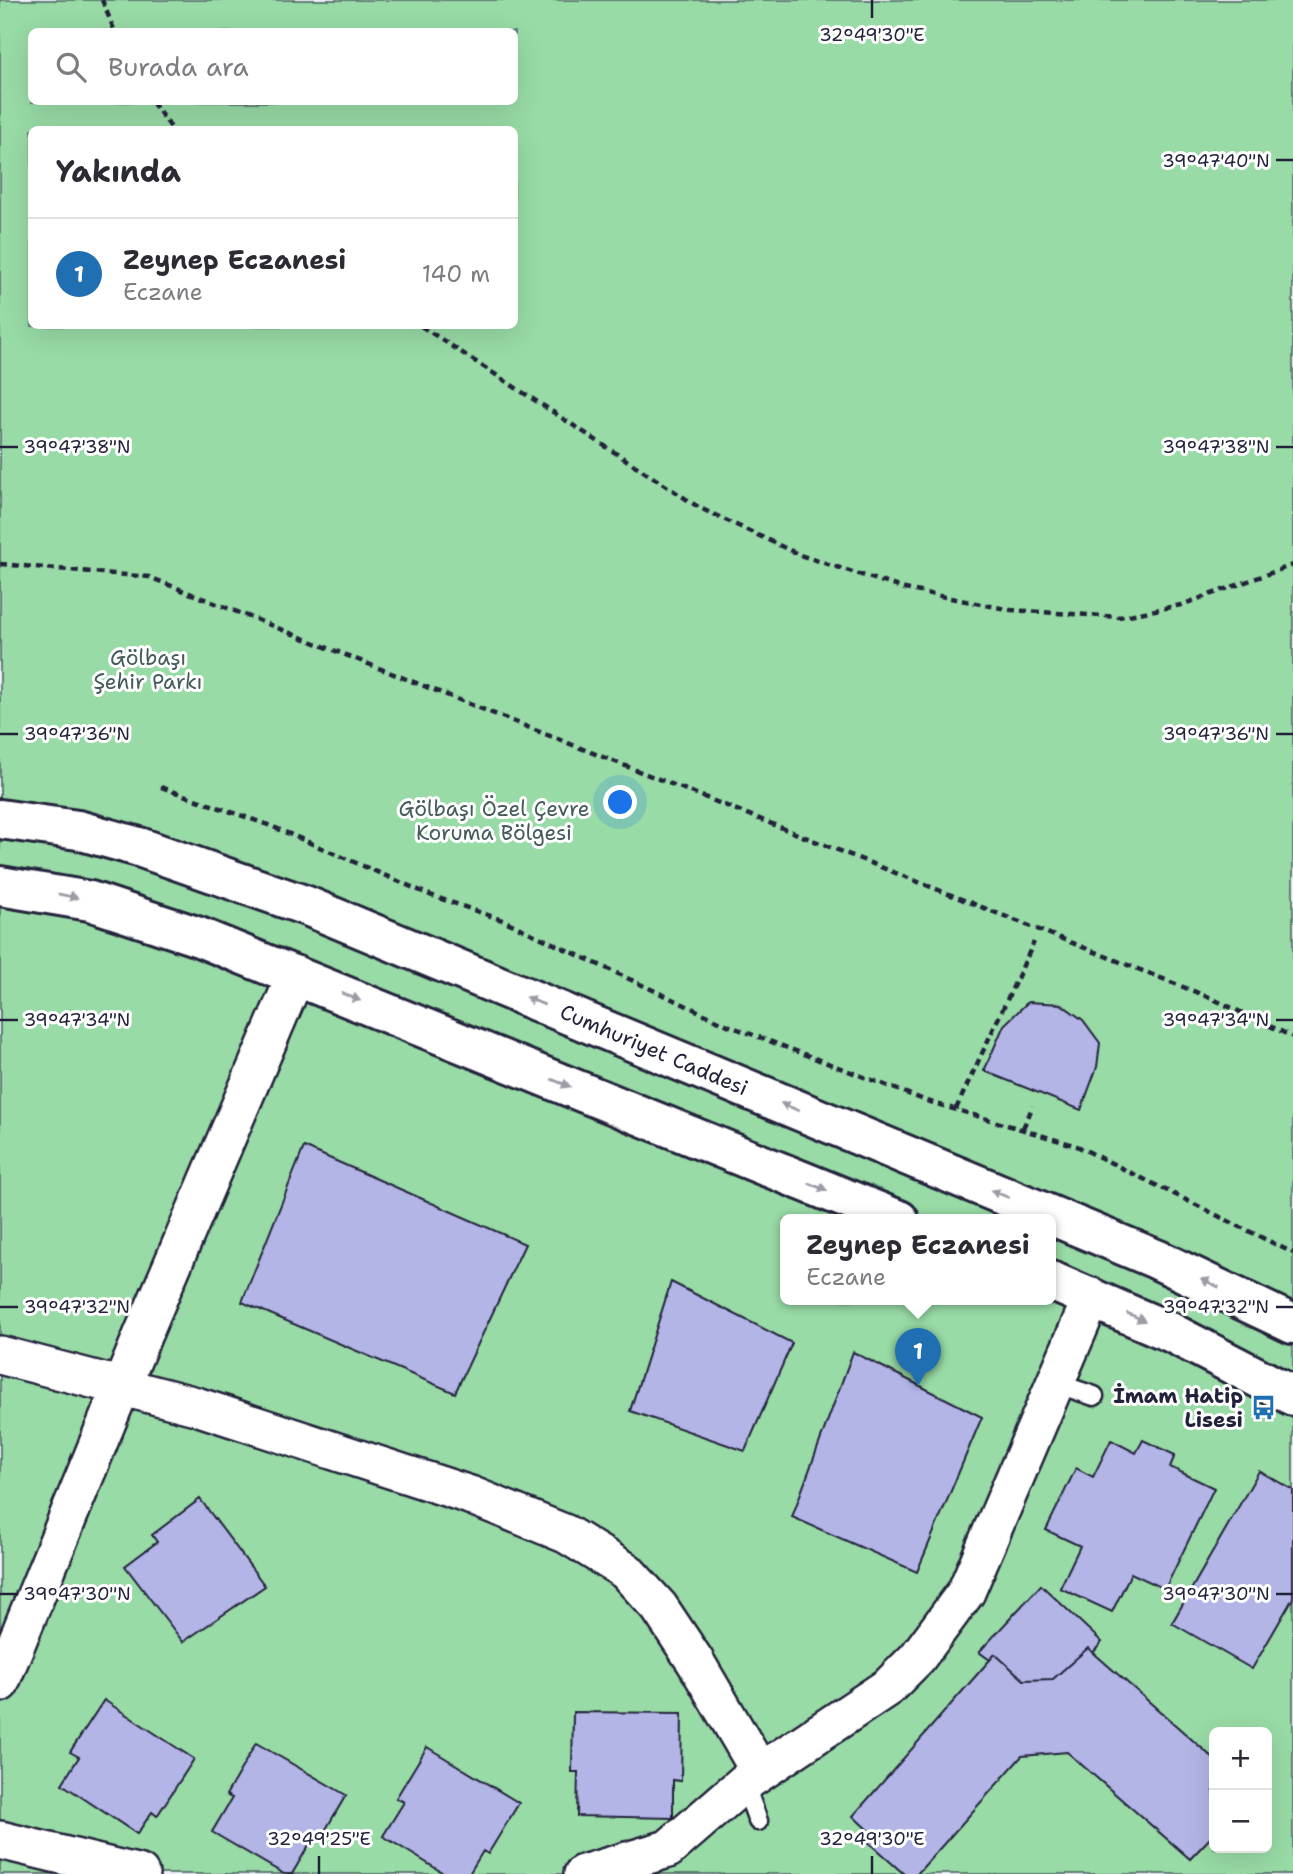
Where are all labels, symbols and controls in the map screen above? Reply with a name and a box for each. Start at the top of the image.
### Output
text: 32°49'30"E [819,23,925,47]
search box [28,28,518,105]
icon: search [52,48,90,86]
text: Burada ara [108,49,249,84]
text: 39°47'40"N [1162,149,1270,173]
text: Yakında [56,151,181,192]
text: Zeynep Eczanesi [123,242,346,277]
text: 1 [74,259,84,289]
text: 140 m [422,259,490,289]
text: Eczane [123,277,203,307]
text: 39°47'38"N [24,435,130,459]
text: 39°47'38"N [1163,435,1269,459]
park label: Gölbaşı Şehir Parkı [93,644,203,696]
text: 39°47'36"N [24,722,130,746]
text: 39°47'36"N [1163,722,1269,746]
your location [603,785,637,819]
park label: Gölbaşı Özel Çevre Koruma Bölgesi [398,795,590,847]
one-way arrow [57,891,79,902]
one-way arrow [340,992,361,1003]
one-way arrow [524,995,545,1006]
street label: Cumhuriyet Caddesi [556,998,752,1102]
text: 39°47'34"N [24,1008,130,1032]
text: 39°47'34"N [1163,1008,1269,1032]
one-way arrow [551,1078,572,1089]
one-way arrow [780,1101,800,1113]
one-way arrow [807,1181,828,1192]
one-way arrow [990,1189,1011,1200]
popup [780,1214,1056,1305]
text: Zeynep Eczanesi [806,1227,1030,1262]
text: Eczane [806,1262,886,1292]
one-way arrow [1200,1277,1220,1289]
text: 39°47'32"N [24,1295,130,1319]
text: 39°47'32"N [1163,1295,1269,1319]
one-way arrow [1126,1312,1147,1323]
pin: 1 [895,1328,941,1386]
place label: İmam Hatip Lisesi [1113,1382,1243,1434]
bus stop icon: İmam Hatip Lisesi [1249,1394,1277,1422]
text: 39°47'30"N [23,1582,131,1606]
text: 39°47'30"N [1162,1582,1270,1606]
map controls [1209,1727,1272,1853]
button: + [1209,1727,1272,1790]
button: − [1209,1790,1272,1853]
text: 32°49'25"E [267,1827,371,1851]
text: 32°49'30"E [819,1827,925,1851]

